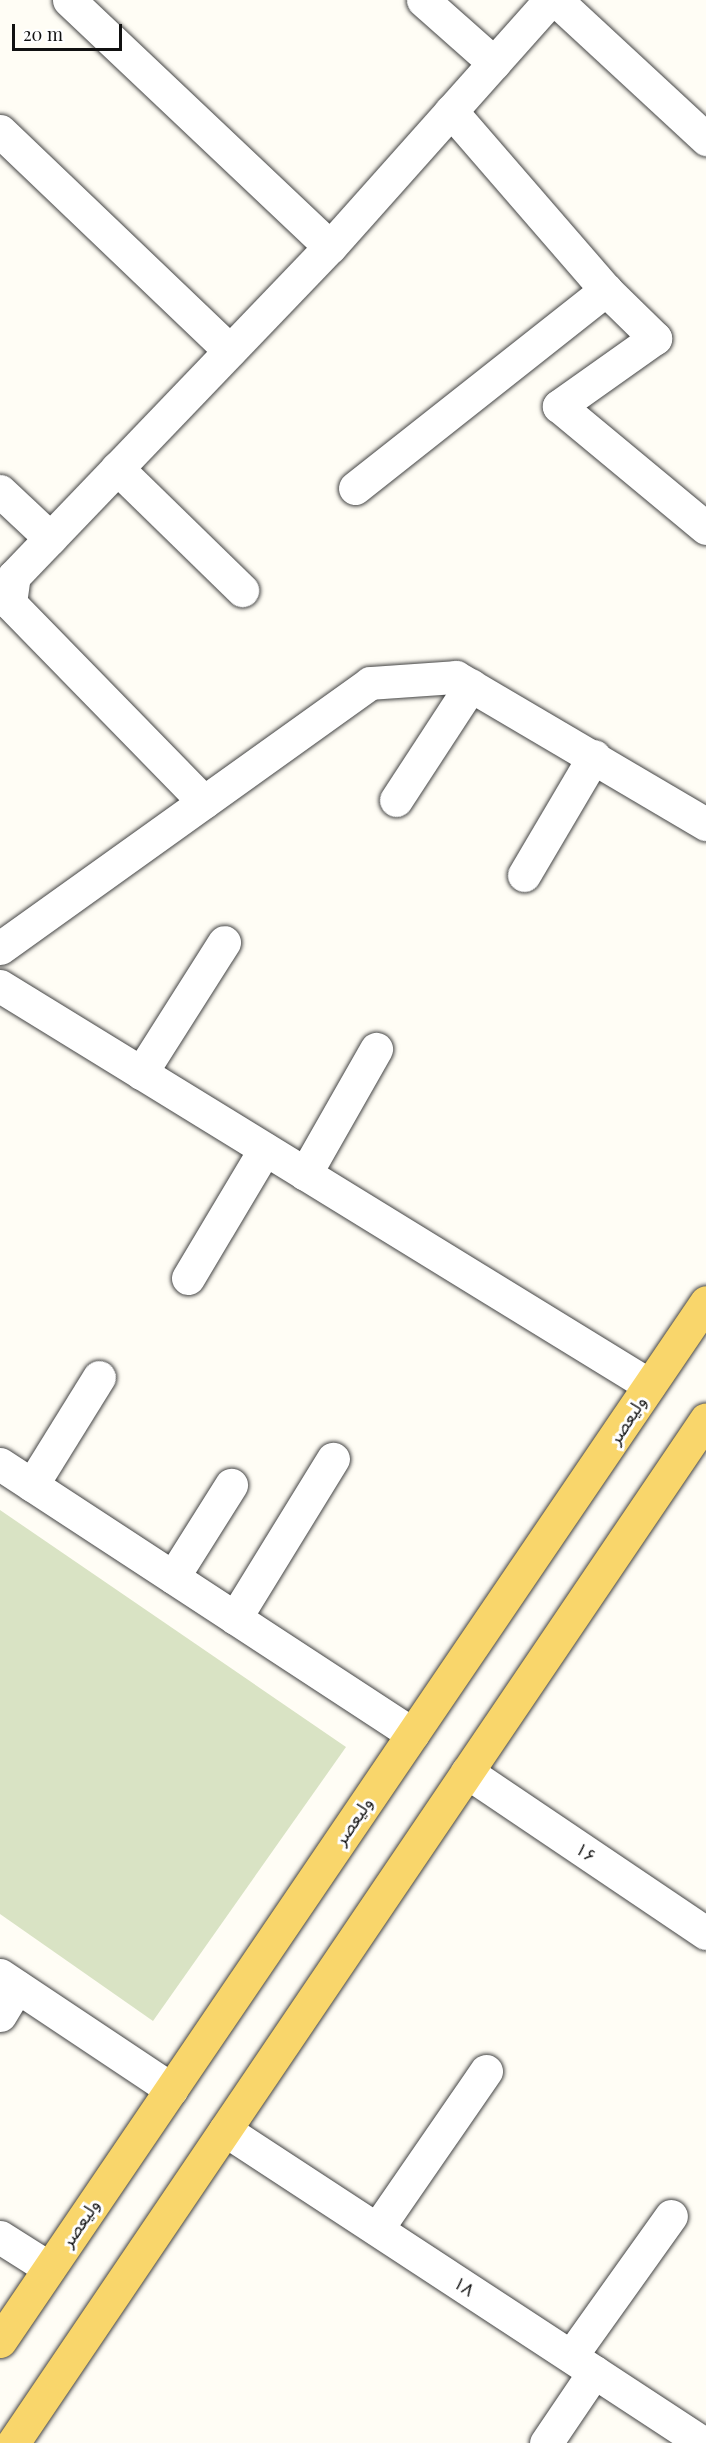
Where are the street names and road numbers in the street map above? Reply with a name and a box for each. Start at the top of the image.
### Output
street label: ولیعصر [604,1392,650,1448]
street label: ولیعصر [329,1793,377,1849]
street label: ۱۶ [571,1837,601,1867]
street label: ولیعصر [56,2195,104,2251]
street label: ۱۸ [449,2271,479,2301]

